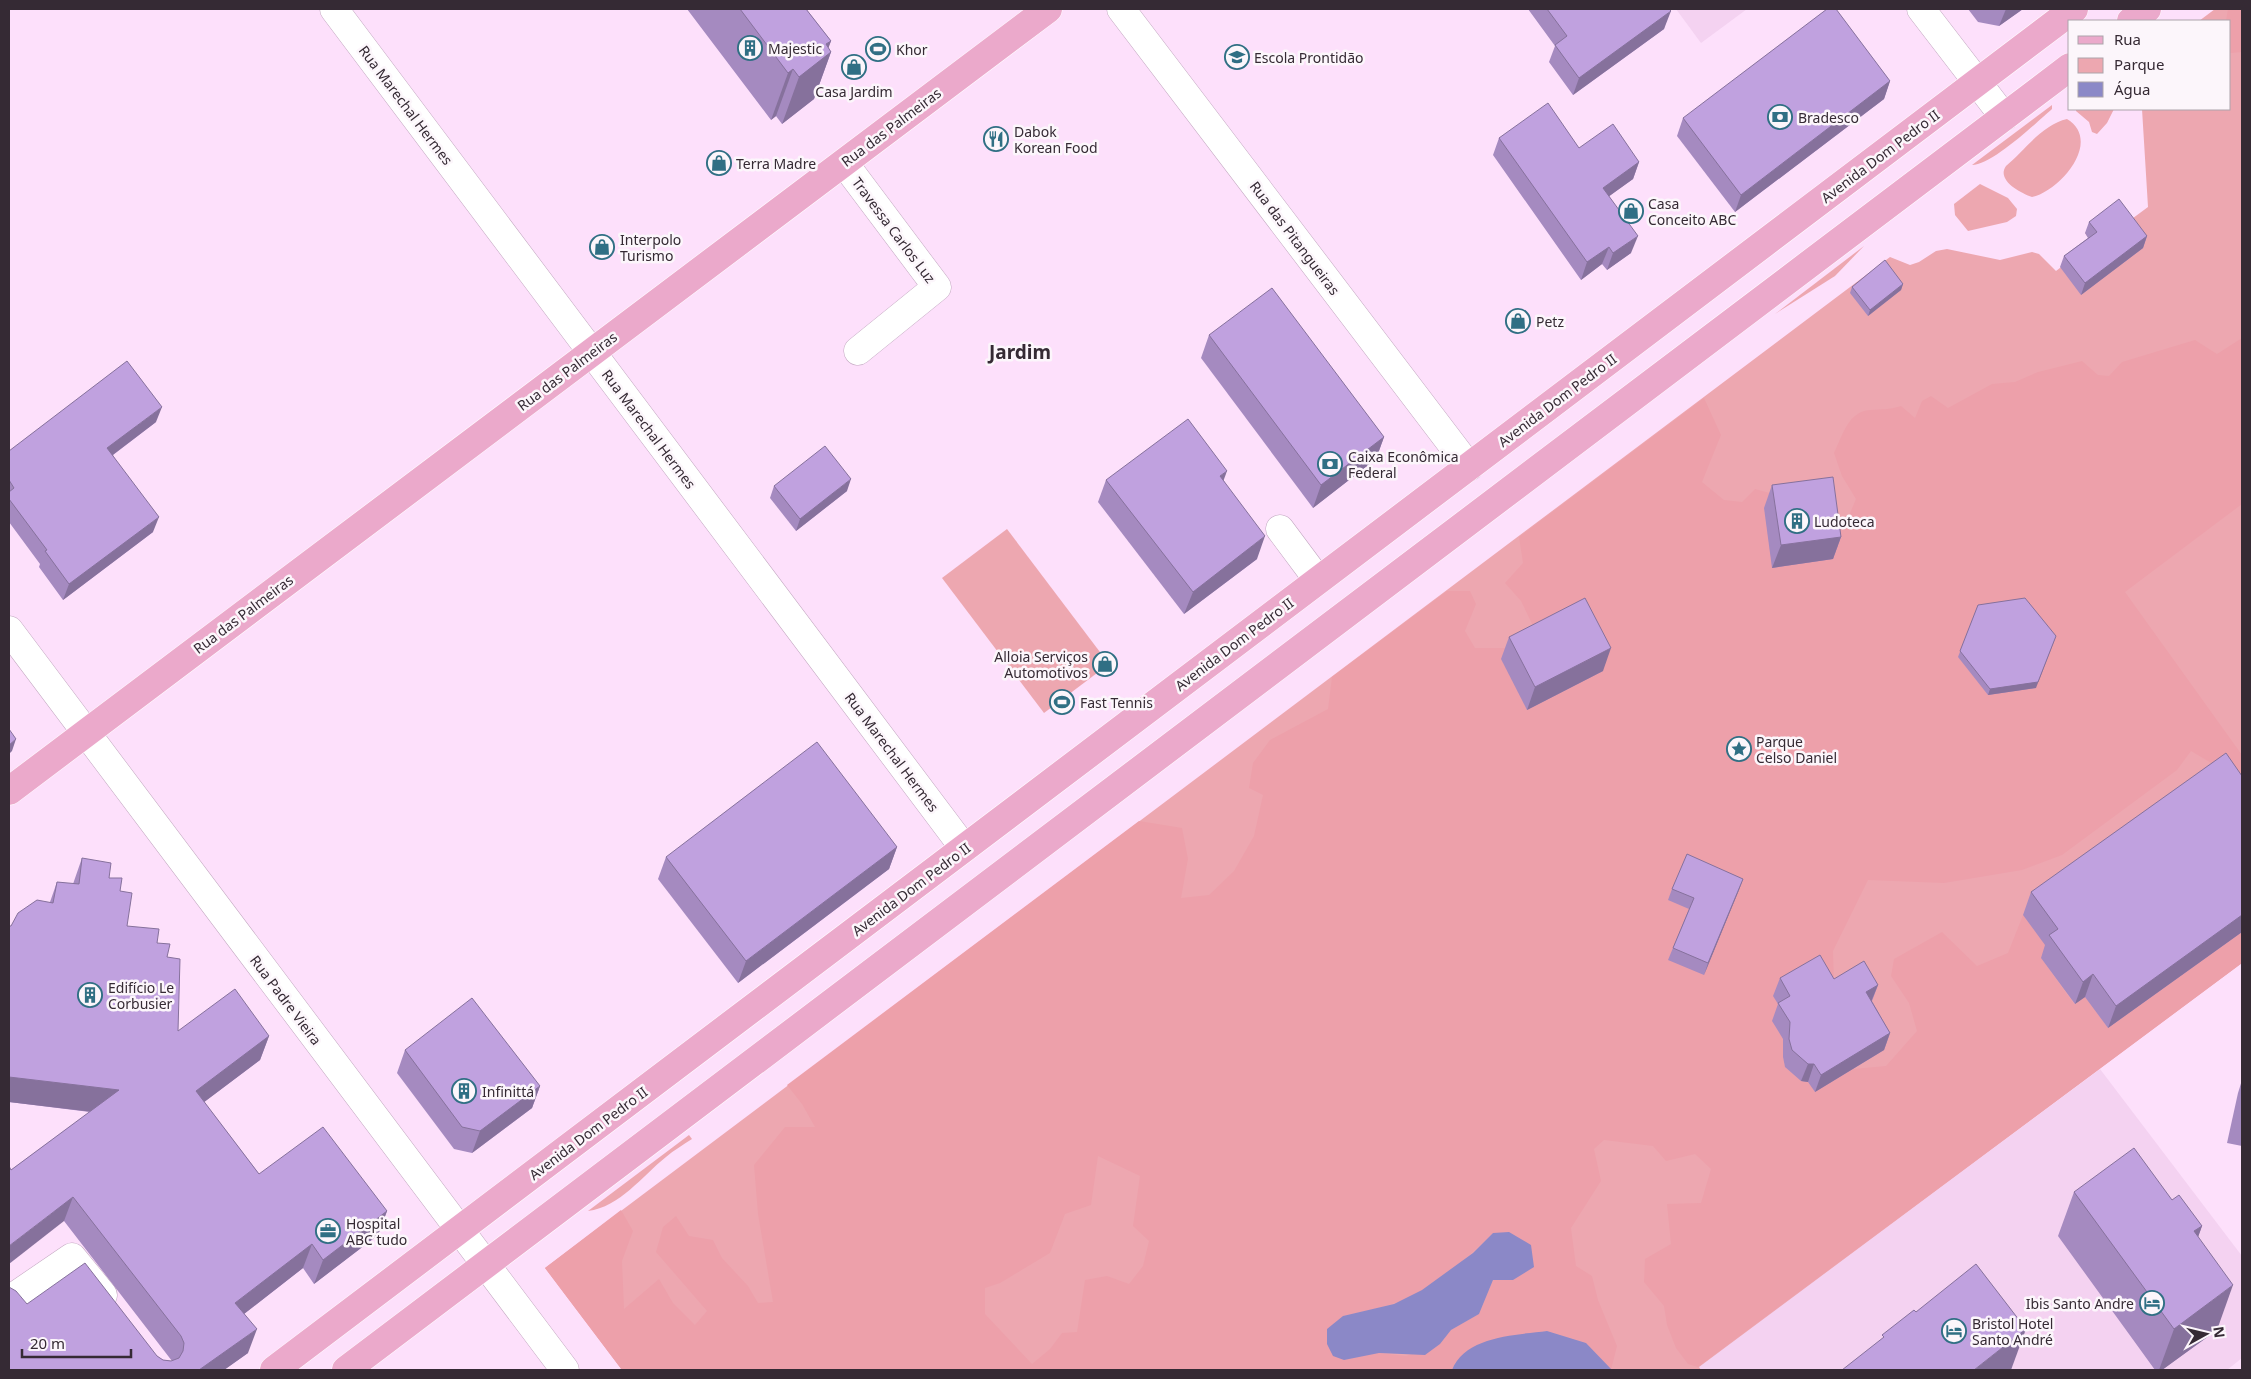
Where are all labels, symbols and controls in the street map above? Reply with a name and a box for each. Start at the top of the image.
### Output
legend [2068,20,2231,110]
text: Rua [2114,29,2141,49]
building icon: Majestic [737,35,763,61]
sports icon: Khor [865,36,891,62]
place label: Majestic [768,39,822,58]
place label: Khor [896,40,928,59]
street label: Rua Marechal Hermes [355,41,457,169]
school or university icon: Escola Prontidão [1224,44,1250,70]
place label: Escola Prontidão [1254,48,1363,67]
shop icon: Casa Jardim [841,54,867,80]
text: Parque [2114,54,2164,74]
text: Água [2114,79,2151,99]
place label: Casa Jardim [815,82,893,101]
street label: Rua das Palmeiras [837,83,945,171]
bank icon: Bradesco [1767,104,1793,130]
street label: Avenida Dom Pedro II [1817,105,1943,207]
place label: Bradesco [1798,108,1859,127]
place label: Dabok Korean Food [1014,122,1098,157]
restaurant icon: Dabok Korean Food [983,126,1009,152]
shop icon: Terra Madre [706,150,732,176]
place label: Terra Madre [736,154,816,173]
street label: Travessa Carlos Luz [848,173,940,287]
street label: Rua das Pitangueiras [1246,177,1344,299]
place label: Casa Conceito ABC [1648,194,1736,229]
shop icon: Casa Conceito ABC [1618,198,1644,224]
place label: Interpolo Turismo [620,230,681,265]
shop icon: Interpolo Turismo [589,234,615,260]
shop icon: Petz [1505,308,1531,334]
place label: Petz [1536,312,1564,331]
street label: Rua das Palmeiras [513,327,621,415]
district label: Jardim [987,339,1051,365]
street label: Avenida Dom Pedro II [1494,349,1620,451]
street label: Rua Marechal Hermes [598,365,700,493]
place label: Caixa Econômica Federal [1348,447,1459,482]
bank icon: Caixa Econômica Federal [1317,451,1343,477]
building icon: Ludoteca [1784,508,1810,534]
place label: Ludoteca [1814,512,1875,531]
street label: Rua das Palmeiras [189,570,297,658]
street label: Avenida Dom Pedro II [1171,593,1297,695]
place label: Alloia Serviços Automotivos [994,647,1088,682]
shop icon: Alloia Serviços Automotivos [1092,651,1118,677]
street label: Rua Marechal Hermes [841,688,943,816]
sports icon: Fast Tennis [1049,689,1075,715]
place label: Fast Tennis [1080,693,1153,712]
place label: Parque Celso Daniel [1756,732,1837,767]
place icon: Parque Celso Daniel [1726,736,1752,762]
street label: Avenida Dom Pedro II [848,838,974,940]
street label: Rua Padre Vieira [246,951,326,1049]
place label: Edifício Le Corbusier [108,978,174,1013]
building icon: Edifício Le Corbusier [77,982,103,1008]
building icon: Infinittá [451,1078,477,1104]
place label: Infinittá [482,1082,534,1101]
street label: Avenida Dom Pedro II [525,1082,651,1184]
place label: Hospital ABC tudo [346,1214,407,1249]
office icon: Hospital ABC tudo [315,1218,341,1244]
hotel icon: Ibis Santo Andre [2139,1290,2165,1316]
place label: Ibis Santo Andre [2026,1294,2134,1313]
north arrow [2181,1309,2231,1359]
place label: Bristol Hotel Santo André [1972,1314,2053,1349]
hotel icon: Bristol Hotel Santo André [1941,1318,1967,1344]
text: N [2209,1325,2230,1339]
scale bar [22,1326,131,1358]
text: 20 m [30,1333,65,1353]

